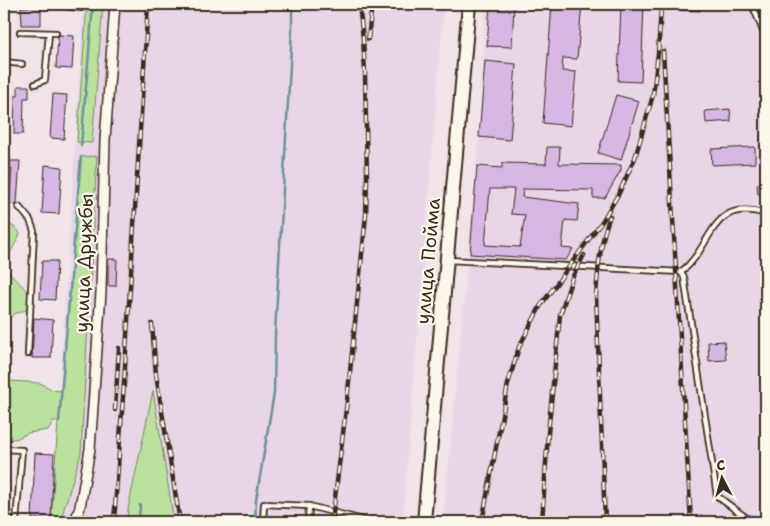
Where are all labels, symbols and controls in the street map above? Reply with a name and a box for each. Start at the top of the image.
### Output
street label: улица Дружбы [69,193,99,333]
street label: улица Пойма [410,197,446,325]
north arrow [698,454,748,504]
text: С [715,456,726,474]

